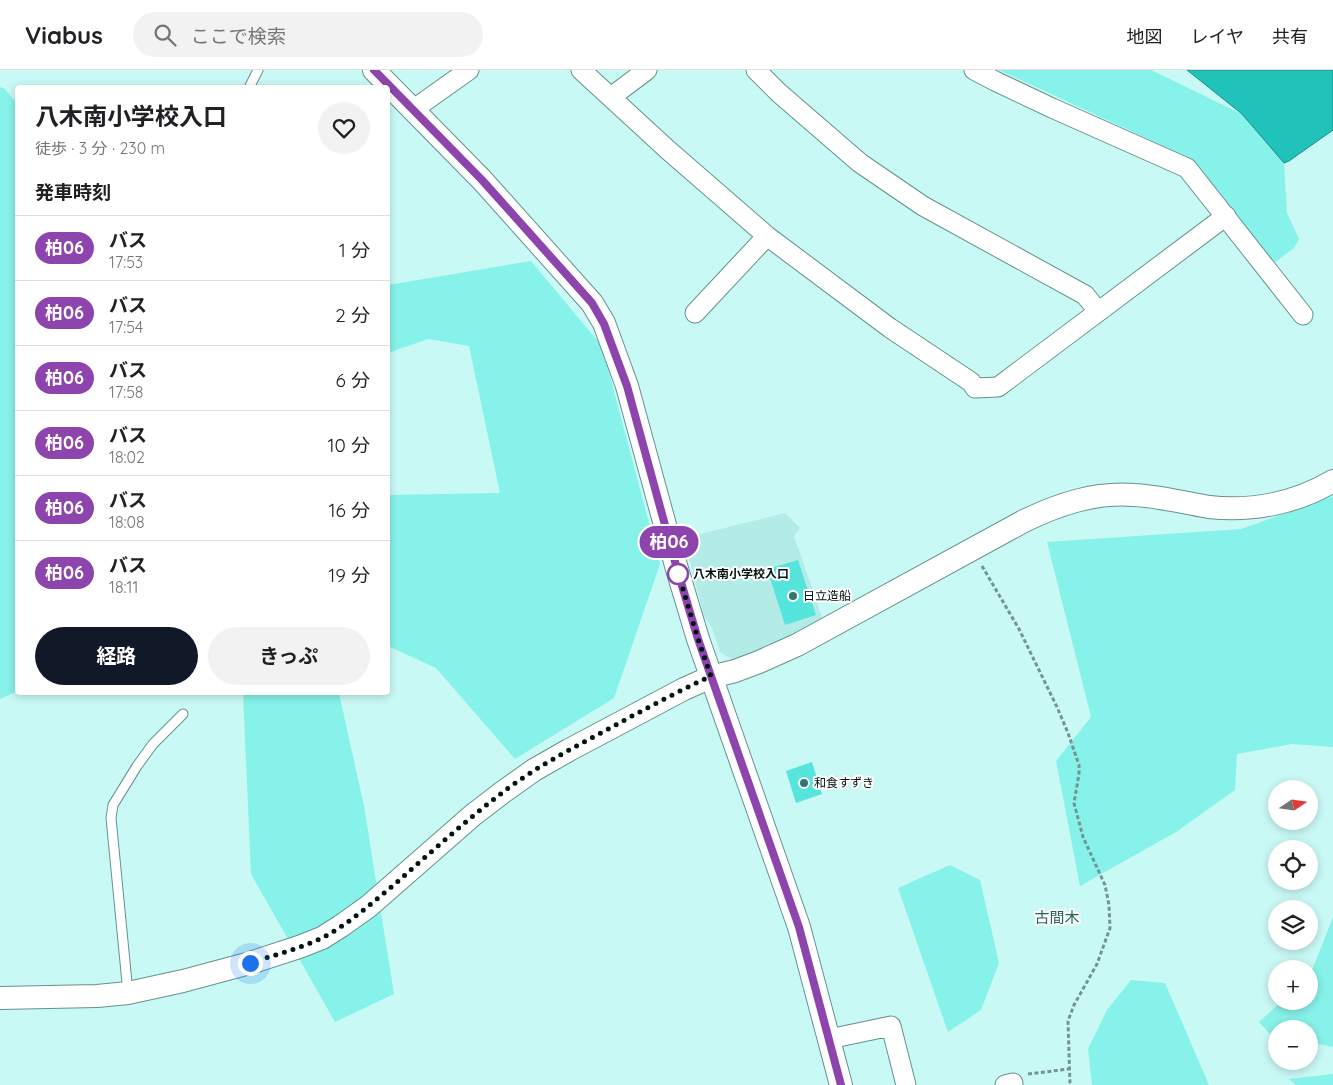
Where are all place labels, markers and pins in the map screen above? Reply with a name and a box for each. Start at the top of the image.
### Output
marker: 八木南小学校入口 [667,563,689,585]
place label: 八木南小学校入口 [693,566,789,581]
place label: 日立造船 [803,588,851,603]
marker: 日立造船 [787,590,799,602]
place label: 和食すずき [814,775,874,790]
marker: 和食すずき [798,777,810,789]

